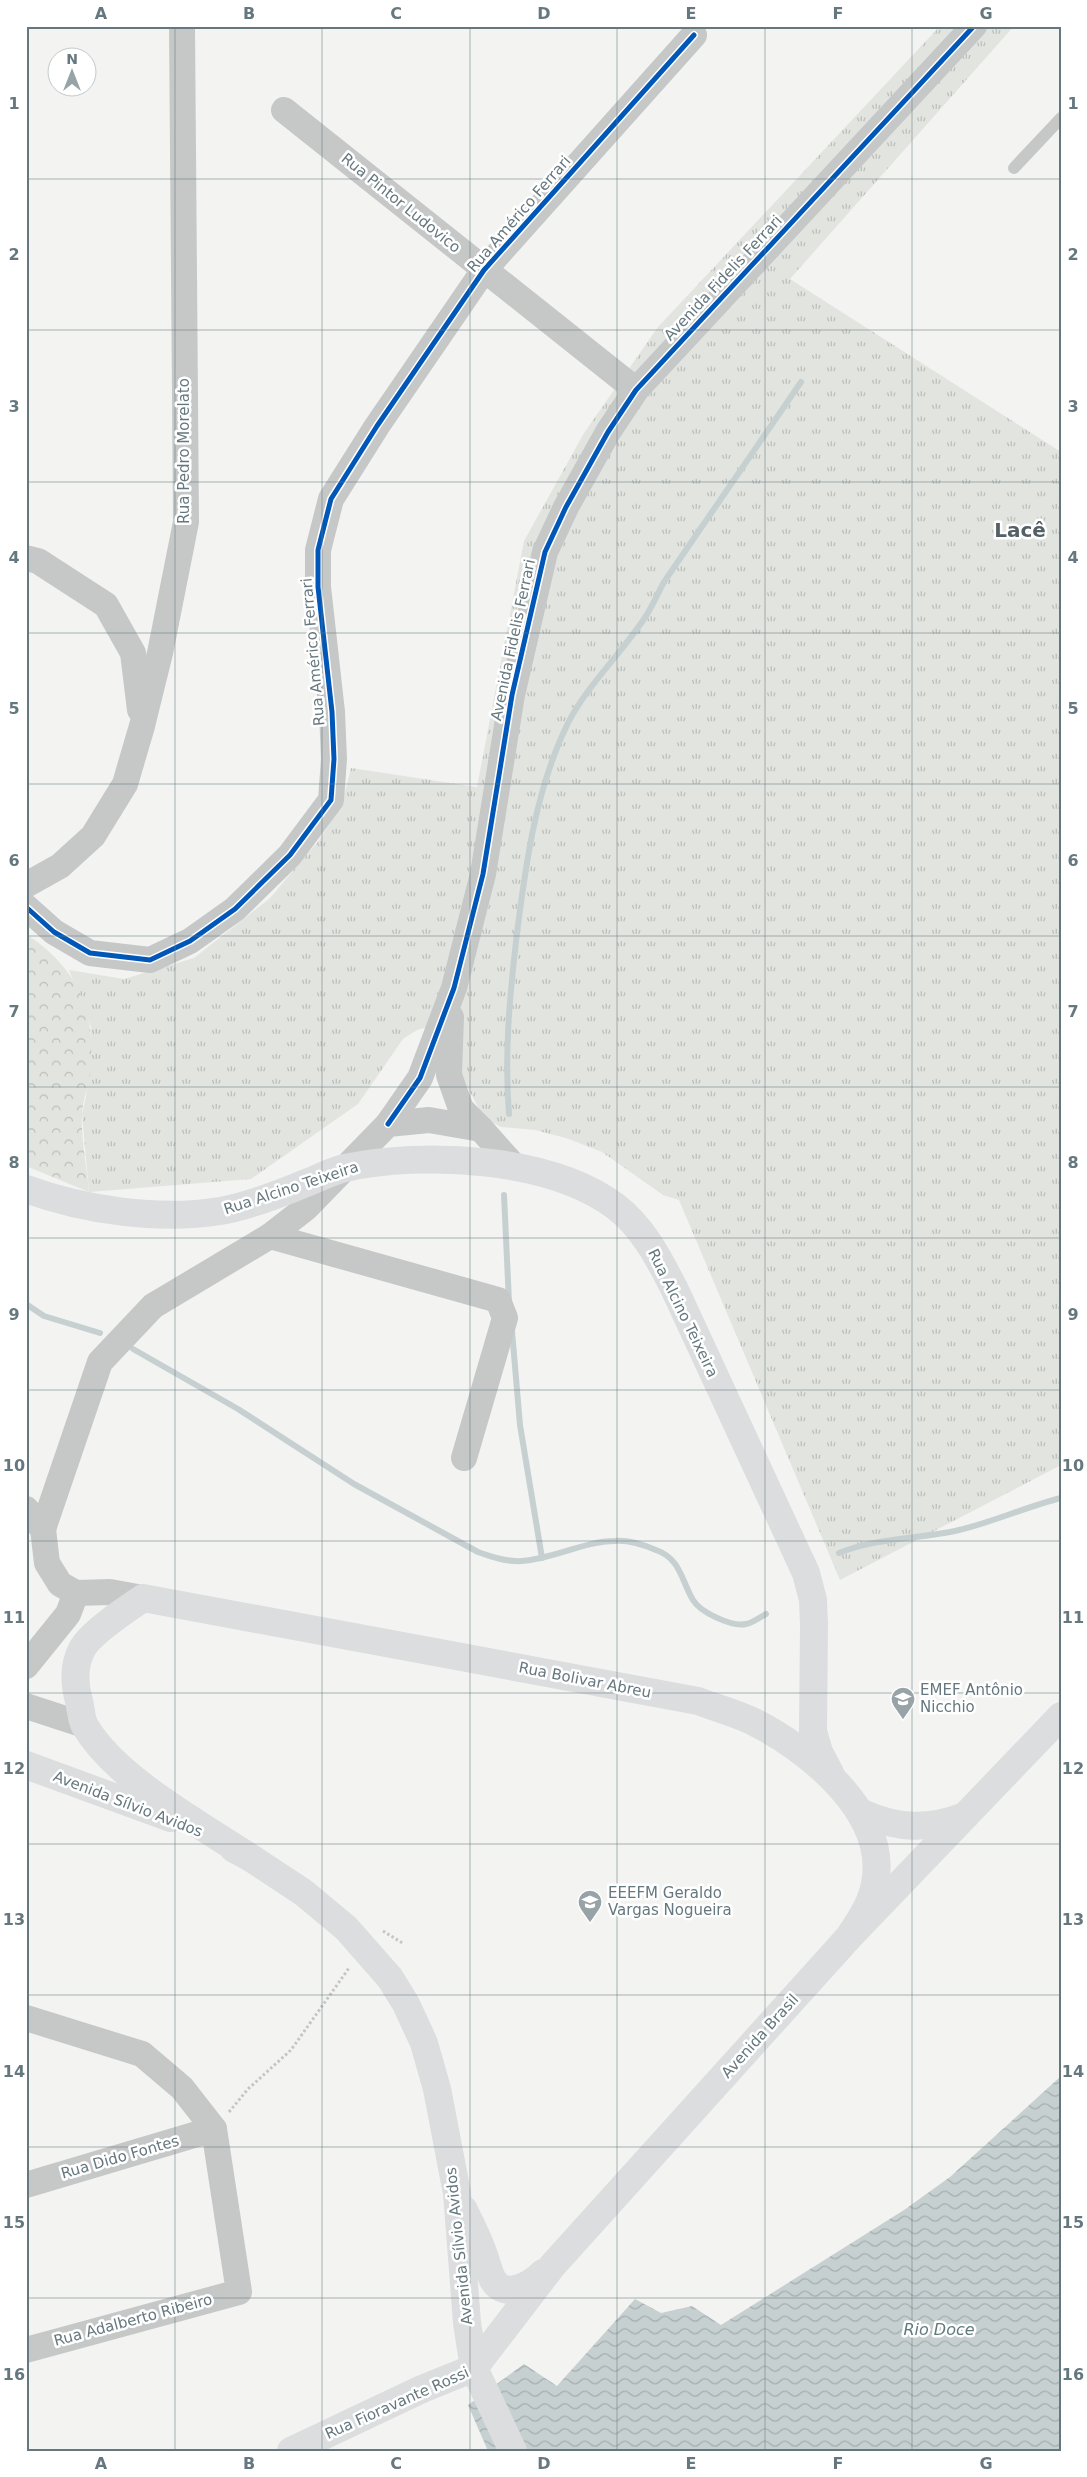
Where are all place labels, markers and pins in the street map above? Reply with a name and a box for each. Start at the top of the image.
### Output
place label: EMEF Antônio Nicchio [920,1681,1023,1716]
school or university icon: EMEF Antônio Nicchio [890,1686,916,1720]
place label: EEEFM Geraldo Vargas Nogueira [608,1884,732,1919]
school or university icon: EEEFM Geraldo Vargas Nogueira [577,1889,603,1923]

